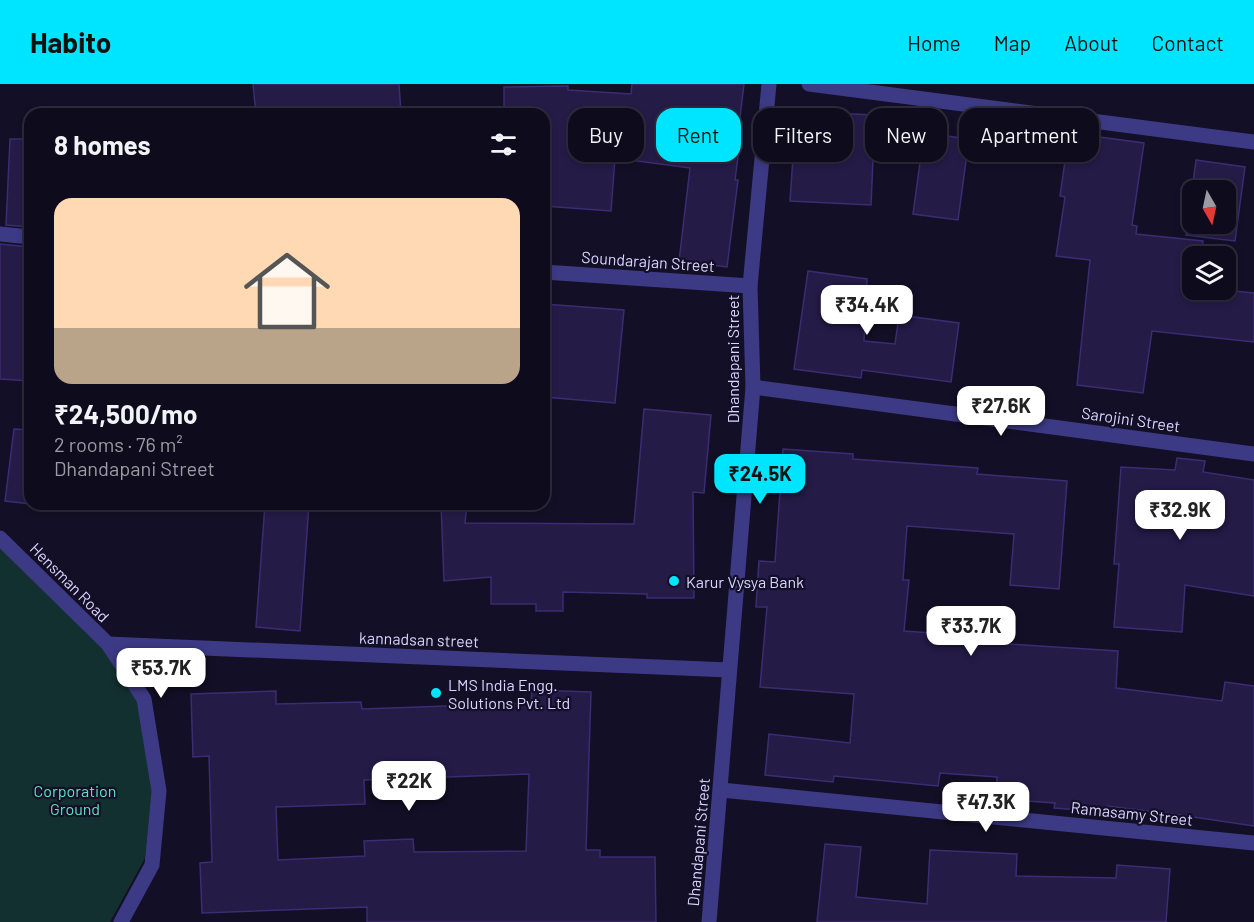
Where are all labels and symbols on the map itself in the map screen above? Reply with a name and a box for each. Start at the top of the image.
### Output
north arrow [1182,180,1236,234]
street label: Soundarajan Street [581,247,715,275]
pin: ₹34.4K [818,285,916,336]
street label: Dhandapani Street [723,295,742,423]
pin: ₹27.6K [952,386,1050,437]
street label: Sarojini Street [1080,403,1182,435]
pin: ₹24.5K [711,454,809,505]
pin: ₹32.9K [1131,490,1229,541]
street label: Hensman Road [27,539,113,625]
place label: Karur Vysya Bank [686,572,804,591]
marker: Karur Vysya Bank [667,574,681,588]
pin: ₹33.7K [922,606,1020,657]
street label: kannadsan street [359,627,479,651]
pin: ₹53.7K [112,648,210,699]
place label: LMS India Engg. Solutions Pvt. Ltd [448,675,570,712]
marker: LMS India Engg. Solutions Pvt. Ltd [429,686,443,700]
pin: ₹22K [373,761,445,812]
street label: Dhandapani Street [683,777,713,907]
park label: Corporation Ground [34,781,116,818]
pin: ₹47.3K [937,782,1035,833]
street label: Ramasamy Street [1070,797,1194,829]

